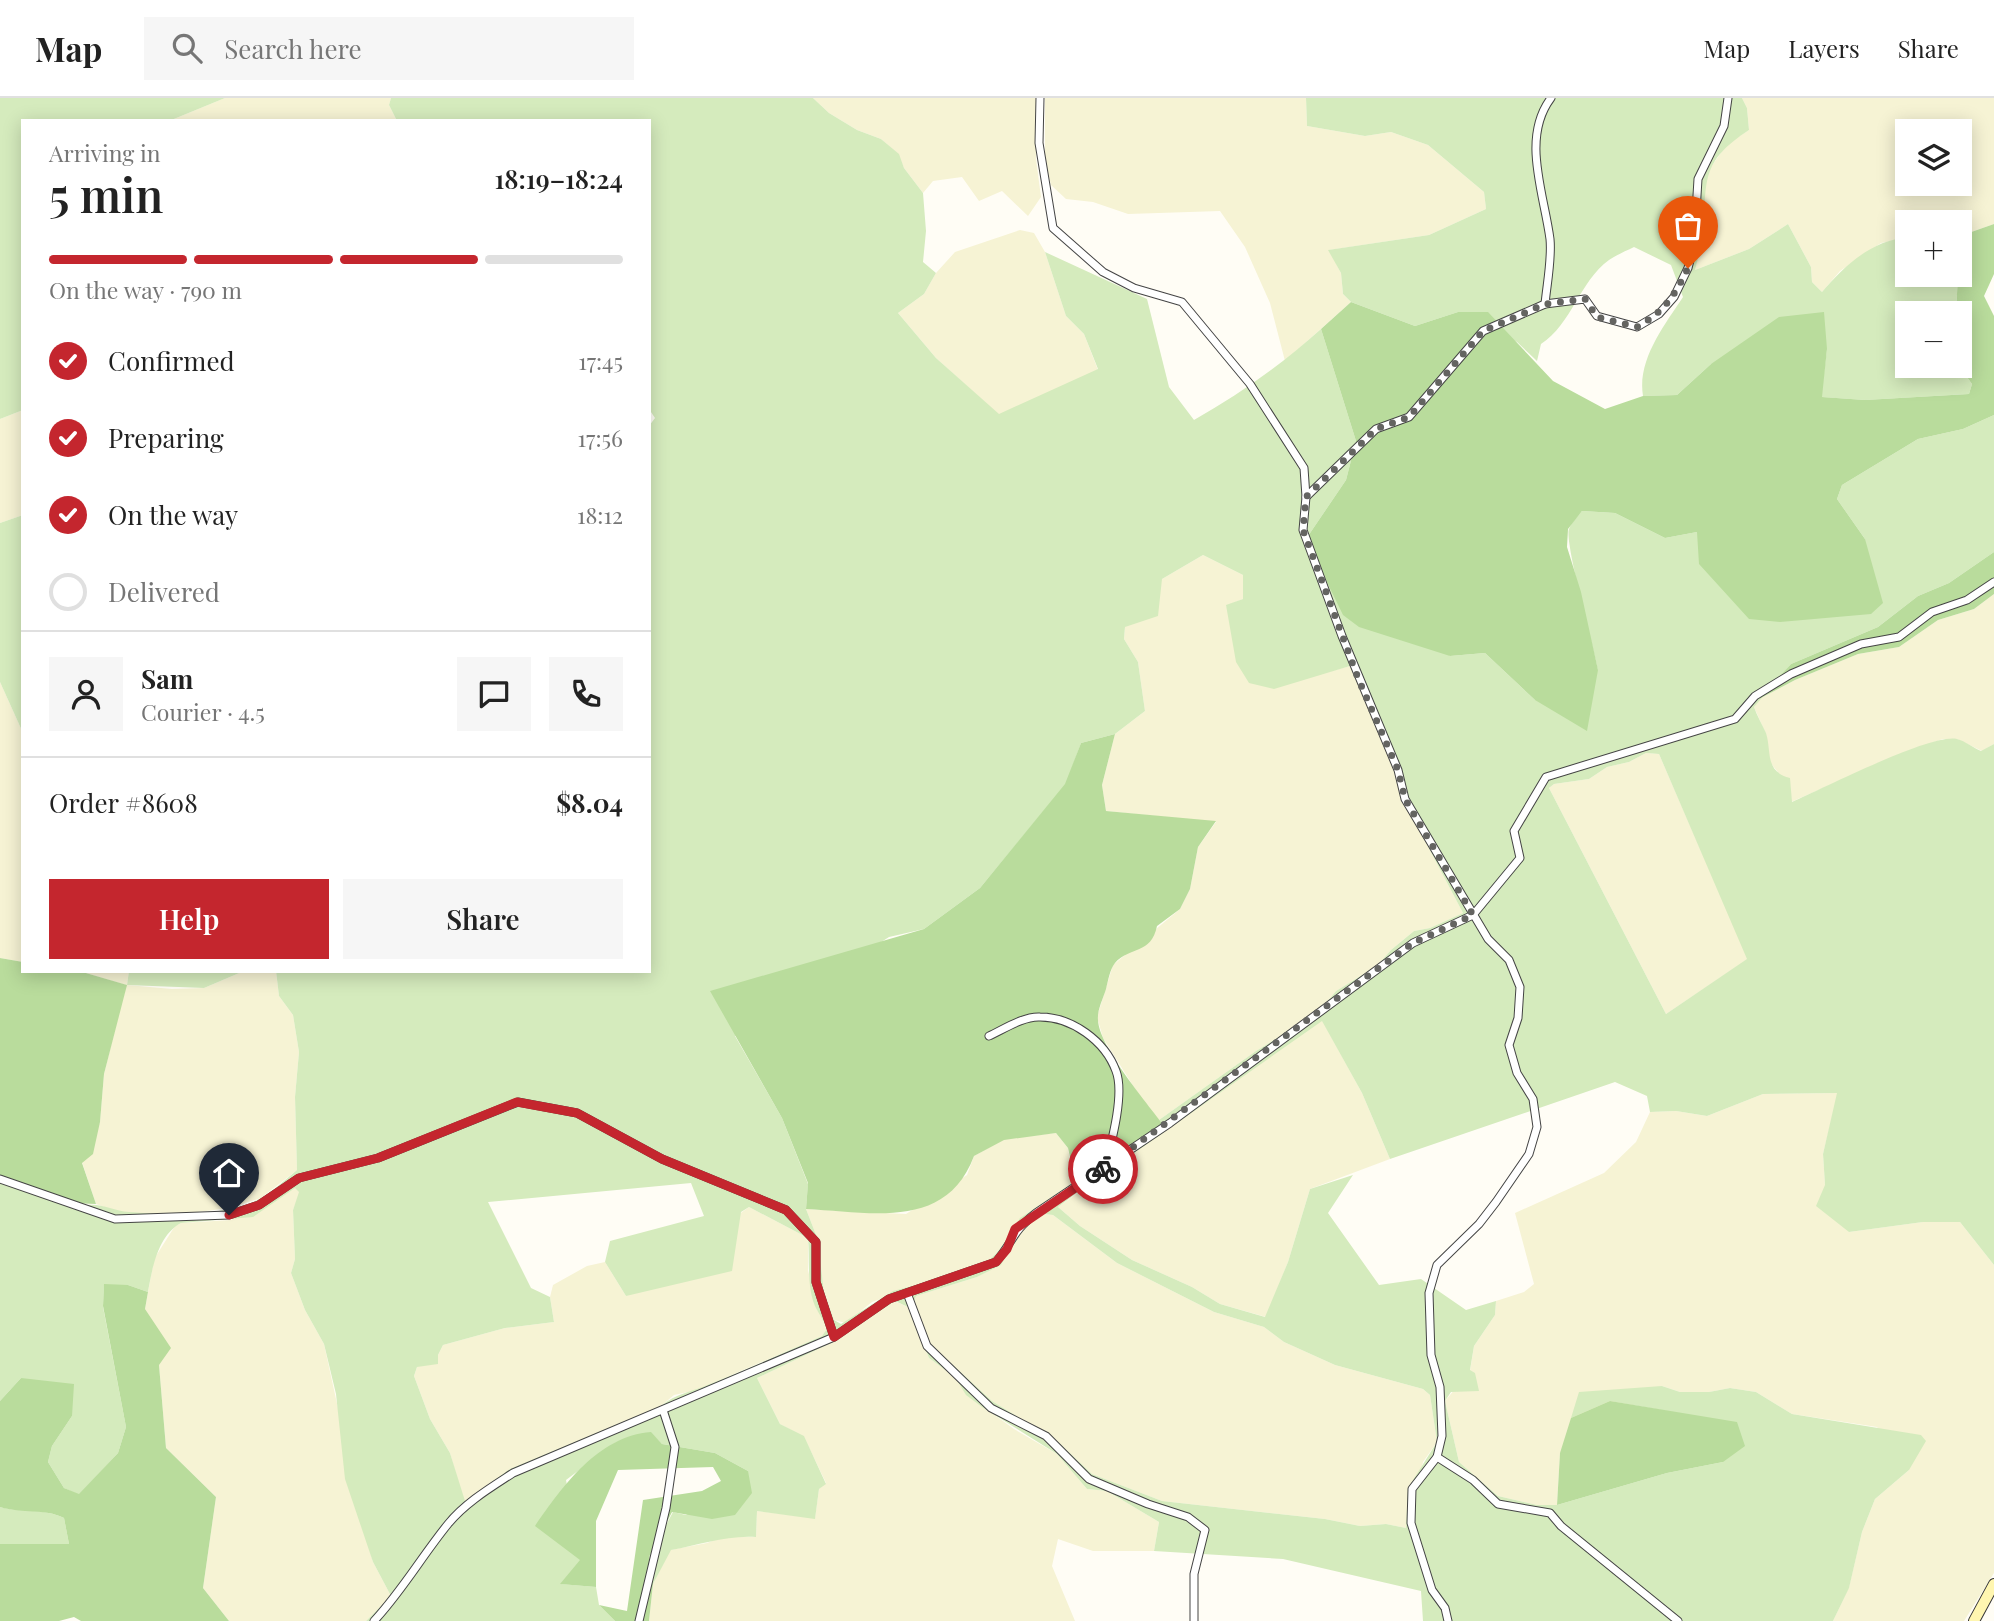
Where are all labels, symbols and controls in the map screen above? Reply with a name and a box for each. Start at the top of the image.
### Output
search box [144,17,634,80]
text: Map [35,26,102,70]
icon: search [168,29,206,67]
text: Search here [224,31,362,66]
text: Map [1704,32,1750,64]
text: Layers [1788,32,1860,64]
text: Share [1898,32,1959,64]
map controls [1895,119,1972,378]
button: layers [1895,119,1972,196]
text: Arriving in [49,137,161,168]
text: 18:19–18:24 [494,161,623,196]
text: 5 min [49,163,163,225]
pin [1658,196,1718,268]
icon: bag [1669,207,1707,245]
button: + [1895,210,1972,287]
text: On the way · 790 m [49,274,242,305]
button: − [1895,301,1972,378]
icon: check [49,342,87,380]
text: Confirmed [108,343,235,378]
text: 17:45 [578,345,623,376]
icon: check [49,419,87,457]
text: Preparing [108,420,224,455]
text: 17:56 [578,422,623,453]
icon: check [49,496,87,534]
text: On the way [108,497,238,532]
text: 18:12 [577,499,623,530]
text: Delivered [108,574,220,609]
button: person [49,657,123,731]
button: chat [457,657,531,731]
button: phone [549,657,623,731]
text: Sam [141,661,193,696]
text: Courier · 4.5 [141,696,265,727]
text: Order #8608 [49,785,198,820]
text: $8.04 [556,785,623,820]
button: Help [49,879,329,959]
button: Share [343,879,623,959]
courier [1068,1134,1138,1204]
pin [199,1143,259,1215]
icon: bike [1084,1150,1122,1188]
icon: home [210,1154,248,1192]

